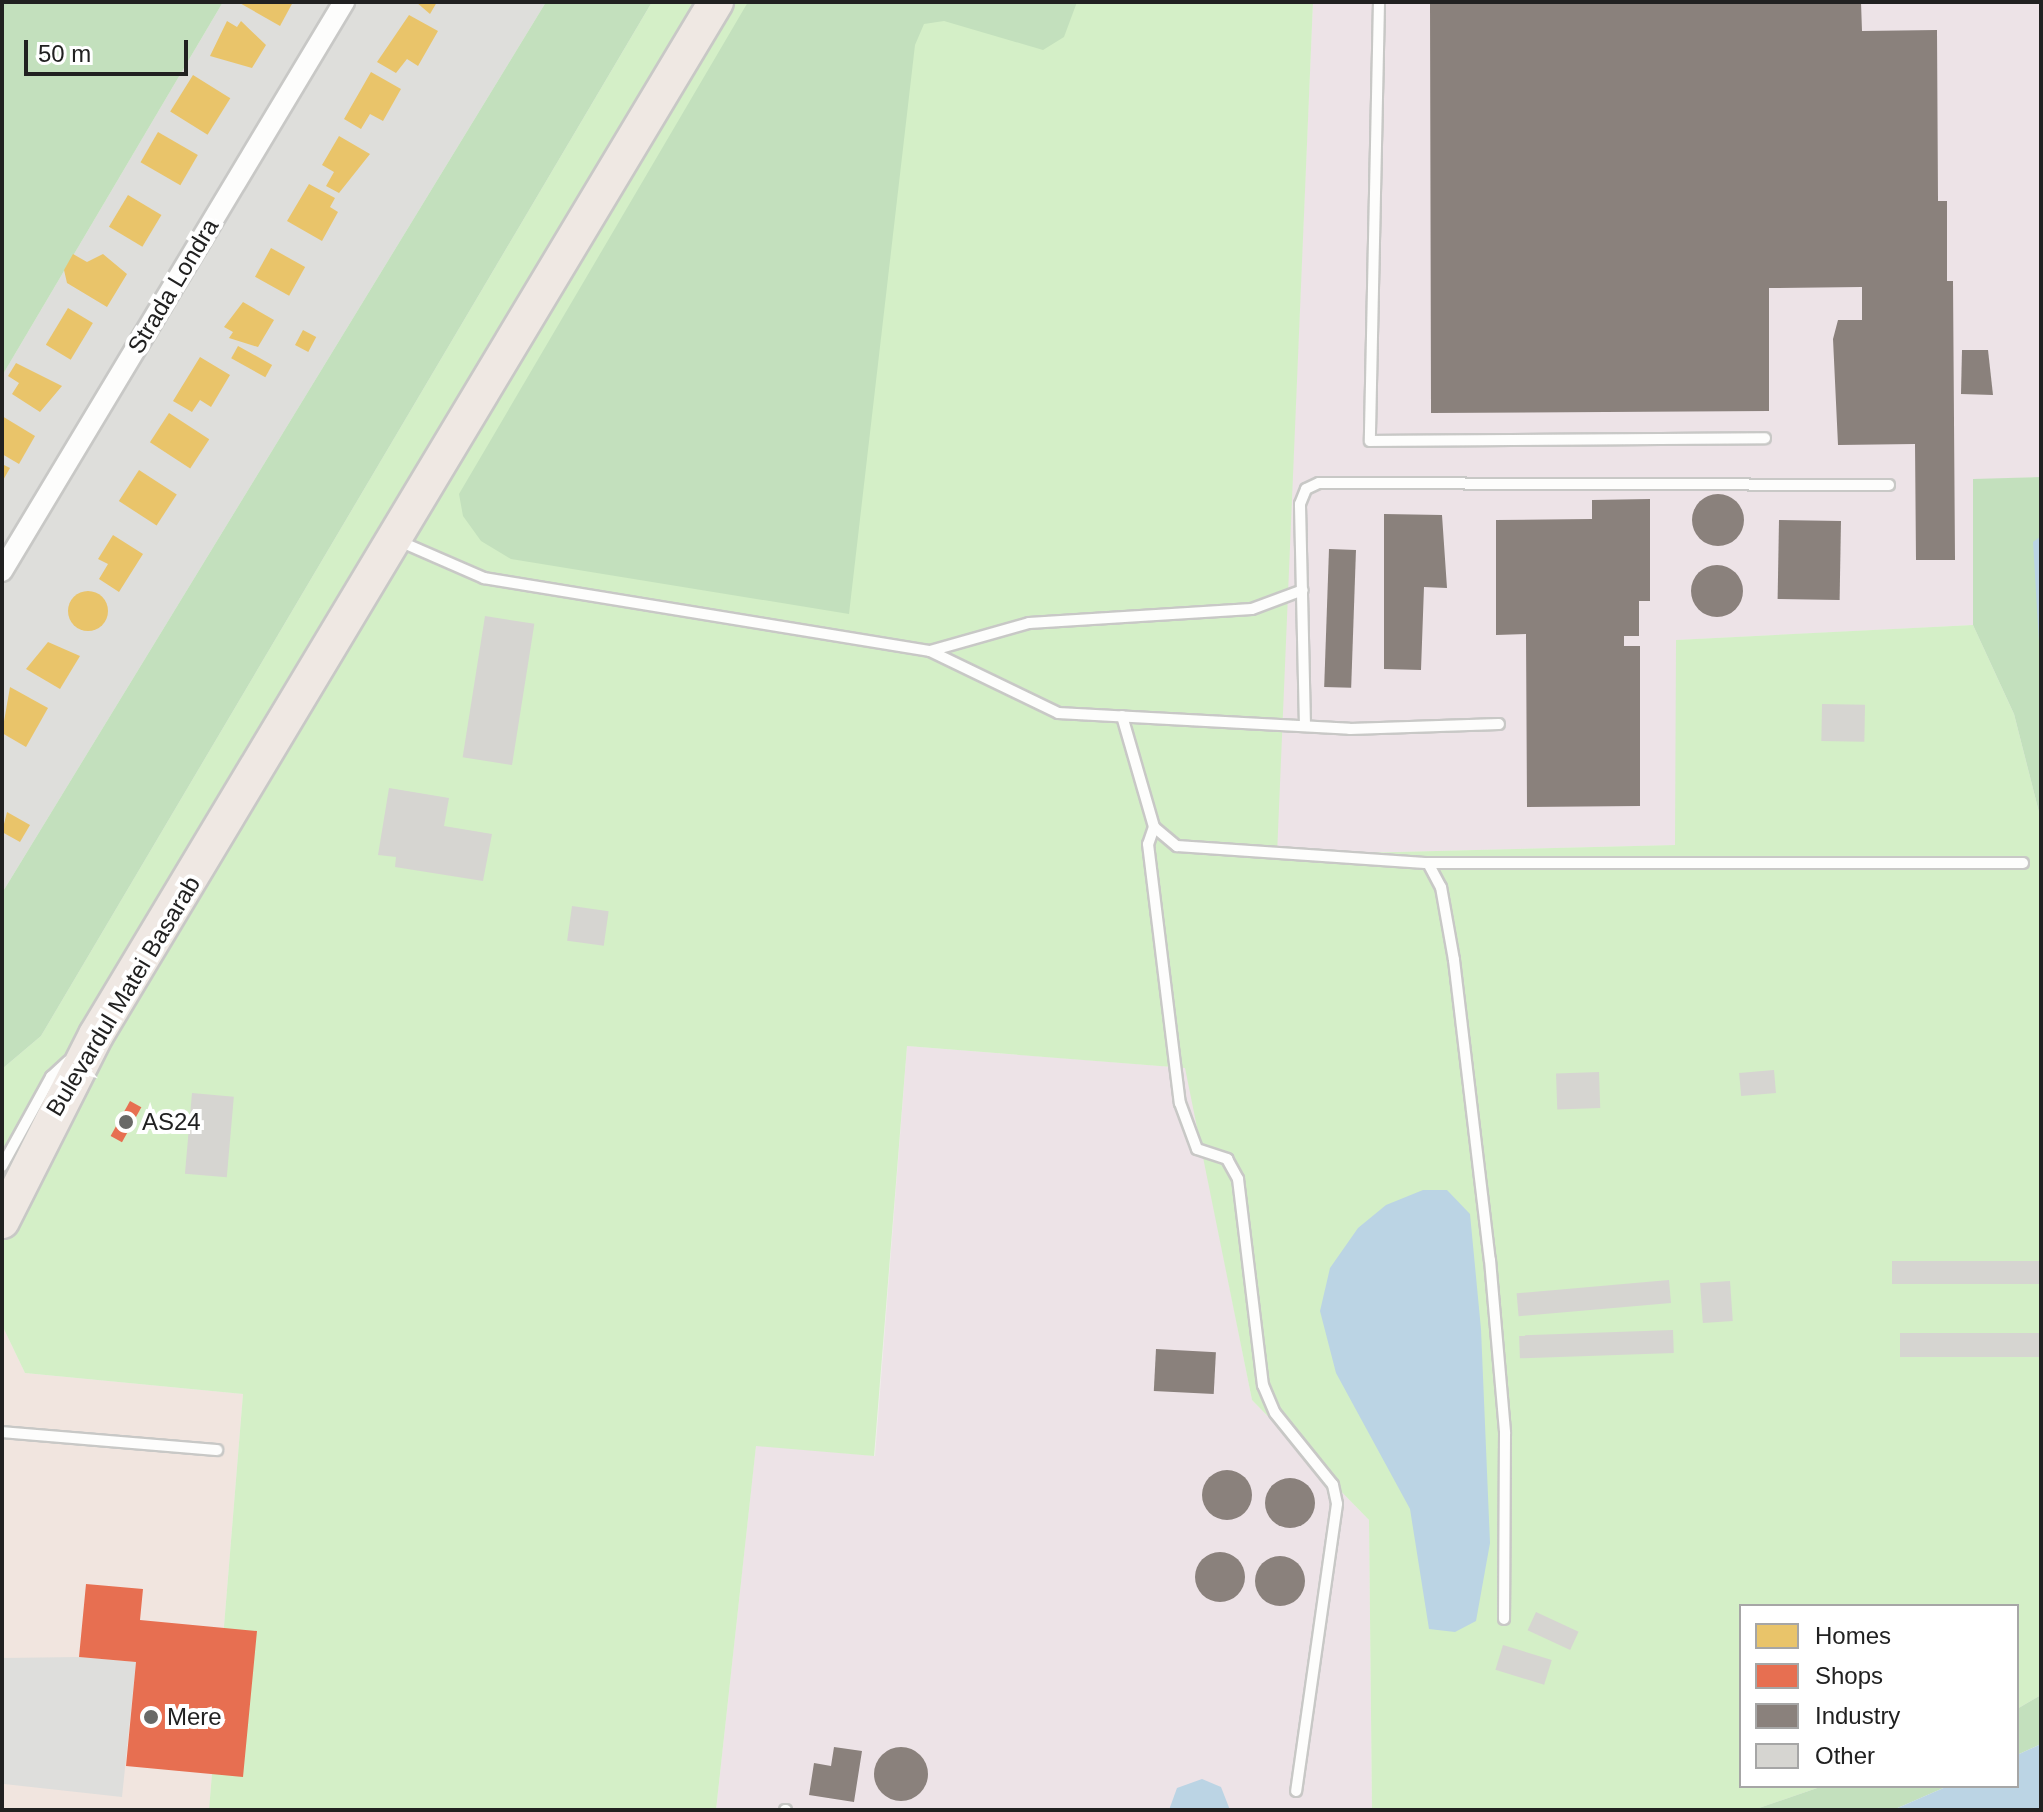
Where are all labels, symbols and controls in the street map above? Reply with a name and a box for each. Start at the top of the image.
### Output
scale bar [28,24,192,74]
text: 50 m [38,40,91,67]
street label: Strada Londra [121,213,225,359]
street label: Bulevardul Matei Basarab [40,871,206,1121]
place label: AS24 [142,1108,201,1136]
marker: AS24 [117,1113,135,1131]
legend [1739,1604,2019,1788]
text: Homes [1815,1622,1891,1649]
text: Shops [1815,1662,1883,1689]
text: Industry [1815,1702,1900,1729]
place label: Mere [167,1703,222,1731]
marker: Mere [142,1708,160,1726]
text: Other [1815,1742,1875,1769]

